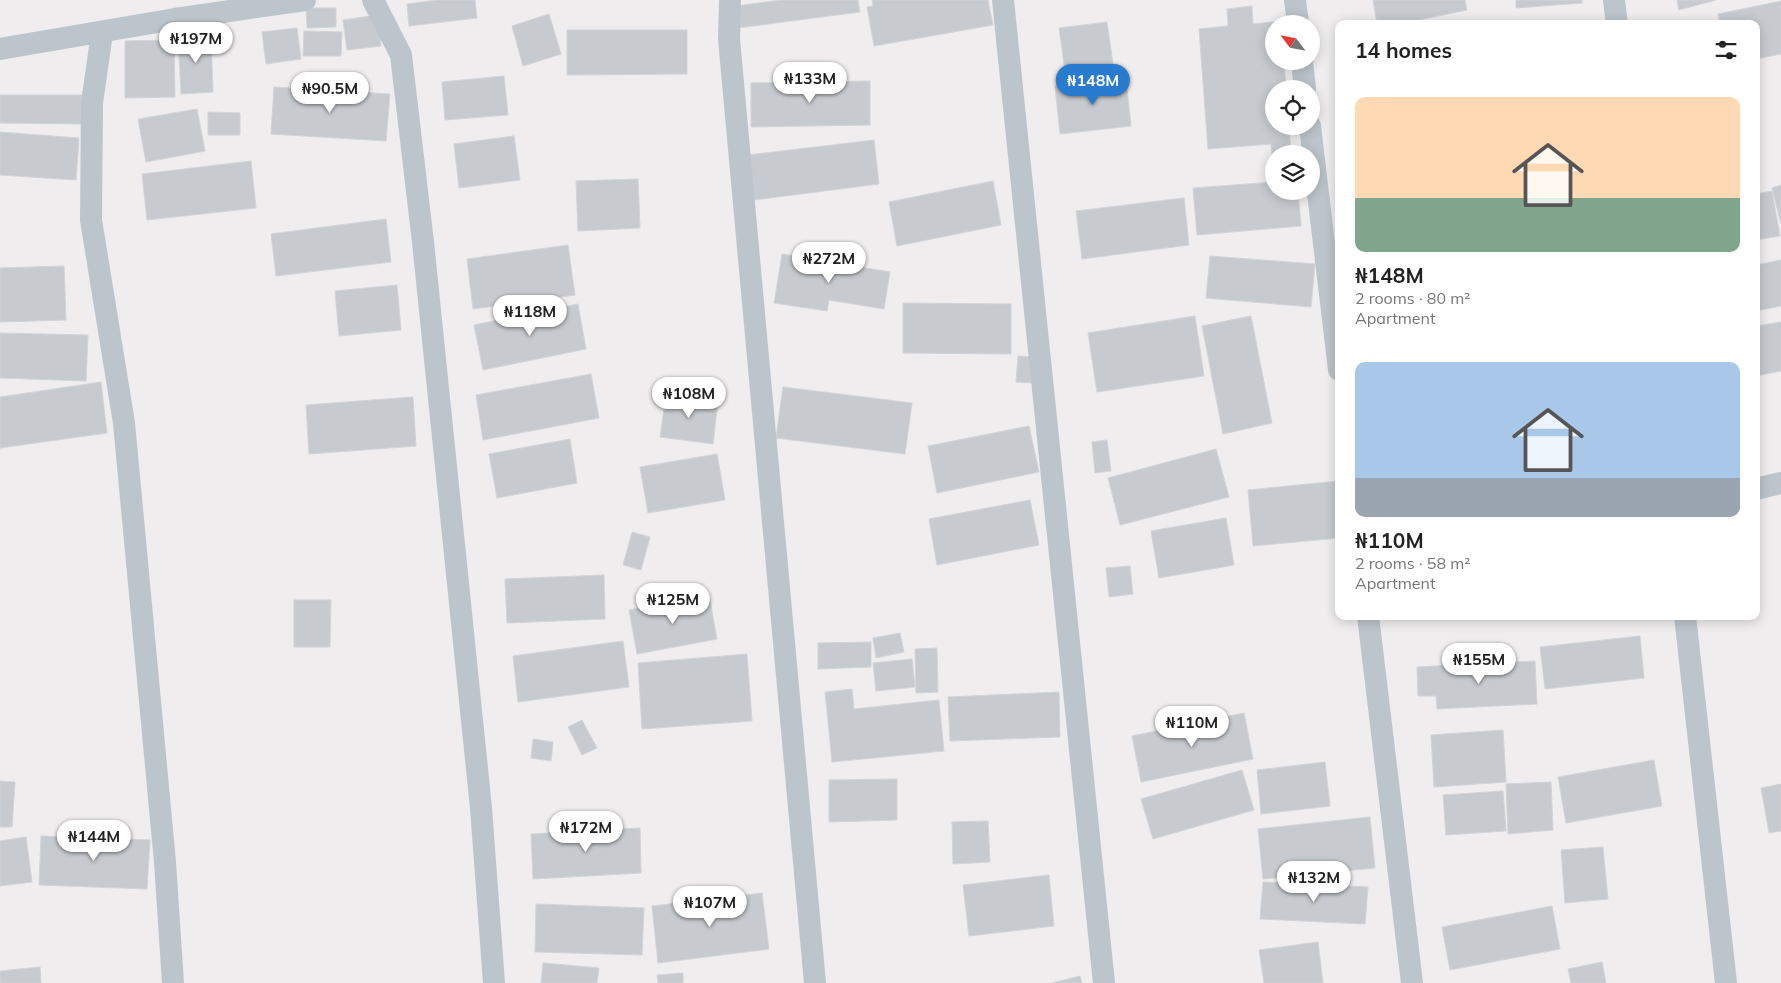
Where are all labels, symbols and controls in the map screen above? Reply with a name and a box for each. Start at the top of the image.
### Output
north arrow [1265,15,1320,70]
map controls [1265,15,1320,200]
pin: ₦197M [161,22,231,64]
text: ₦197M [170,28,222,48]
icon: filters [1712,36,1740,64]
text: 14 homes [1355,37,1452,63]
pin: ₦133M [775,62,845,104]
pin: ₦148M [1058,64,1128,106]
text: ₦133M [784,68,836,88]
text: ₦148M [1067,70,1119,90]
pin: ₦90.5M [289,72,371,114]
text: ₦90.5M [302,78,358,98]
button: locate [1265,80,1320,135]
icon: home [1503,130,1593,220]
button: layers [1265,145,1320,200]
pin: ₦272M [794,242,864,284]
text: ₦272M [803,248,855,268]
text: ₦148M [1355,262,1424,288]
text: 2 rooms · 80 m² [1355,288,1470,308]
pin: ₦118M [495,294,565,337]
text: ₦118M [504,301,556,321]
text: Apartment [1355,308,1436,328]
pin: ₦108M [654,376,724,419]
text: ₦108M [663,383,715,403]
icon: home [1503,395,1593,485]
text: ₦110M [1355,527,1424,553]
text: 2 rooms · 58 m² [1355,553,1470,573]
text: Apartment [1355,573,1436,593]
pin: ₦125M [638,582,708,625]
text: ₦125M [647,589,699,609]
pin: ₦155M [1444,642,1514,685]
text: ₦155M [1453,649,1505,669]
pin: ₦110M [1157,706,1227,748]
text: ₦110M [1166,712,1218,732]
pin: ₦172M [551,810,621,853]
text: ₦172M [560,817,612,837]
pin: ₦144M [59,820,129,862]
text: ₦144M [68,826,120,846]
pin: ₦132M [1279,860,1349,903]
text: ₦132M [1288,867,1340,887]
pin: ₦107M [675,886,745,928]
text: ₦107M [684,892,736,912]

